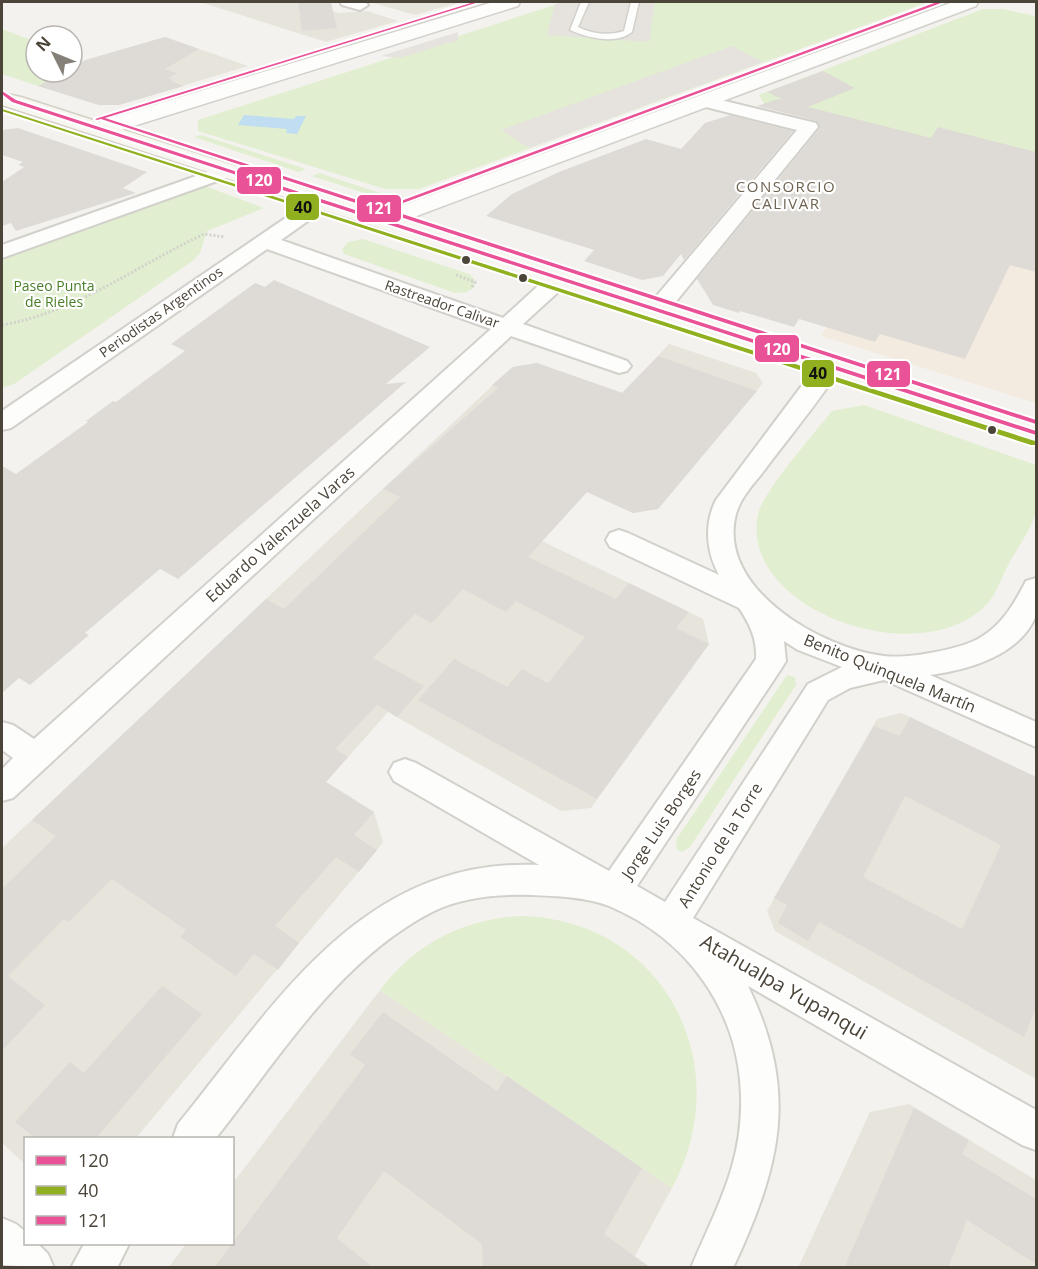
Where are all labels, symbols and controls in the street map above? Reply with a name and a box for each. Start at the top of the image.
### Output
north arrow [24,24,84,84]
text: N [31,32,56,56]
line badge: 120 [236,166,282,195]
text: 120 [245,169,273,191]
district label: CONSORCIO CALIVAR [736,176,836,213]
line badge: 40 [285,193,320,221]
line badge: 121 [356,194,402,223]
text: 40 [294,196,312,218]
text: 121 [365,197,393,219]
unlabelled marker [460,254,472,266]
street label: Periodistas Argentinos [95,262,226,361]
unlabelled marker [517,272,529,284]
street label: Rastreador Calivar [382,275,502,332]
park label: Paseo Punta de Rieles [13,276,95,311]
line badge: 120 [754,334,800,363]
text: 120 [763,338,791,360]
line badge: 40 [801,359,835,388]
line badge: 121 [866,360,911,388]
text: 40 [809,362,827,384]
text: 121 [874,363,902,385]
unlabelled marker [986,424,998,436]
street label: Eduardo Valenzuela Varas [201,461,359,607]
street label: Benito Quinquela Martín [801,628,979,718]
street label: Jorge Luis Borges [615,765,706,885]
street label: Antonio de la Torre [673,778,767,912]
street label: Atahualpa Yupanqui [696,928,873,1045]
legend [24,1137,234,1245]
text: 120 [78,1148,109,1172]
text: 40 [78,1178,99,1202]
text: 121 [78,1208,109,1232]

